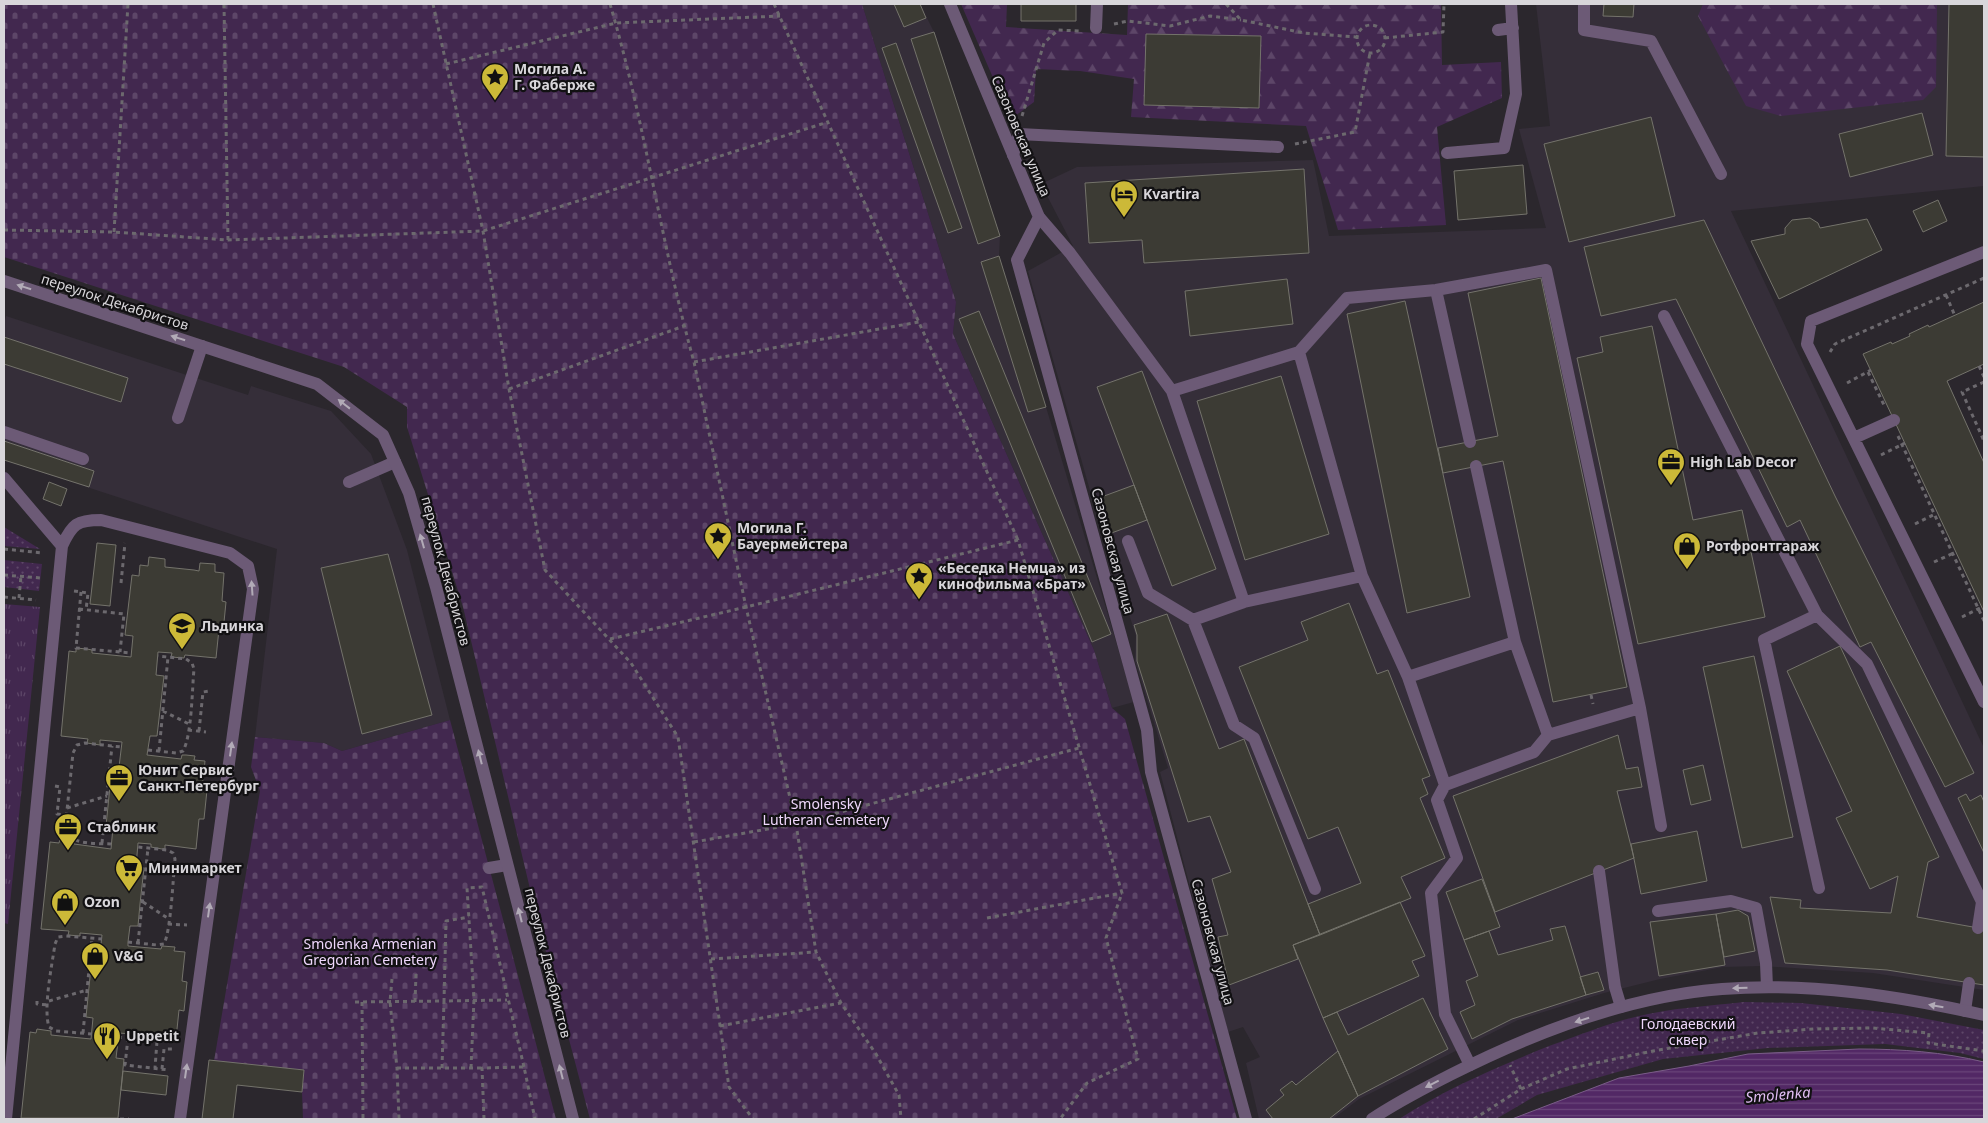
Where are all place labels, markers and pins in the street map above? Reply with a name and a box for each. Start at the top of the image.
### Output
place label: Могила А. Г. Фаберже [514,59,595,94]
place icon: Могила А. Г. Фаберже [480,62,510,101]
hotel icon: Kvartira [1109,179,1139,218]
place label: Kvartira [1143,184,1200,203]
office icon: High Lab Decor [1656,447,1686,486]
place label: High Lab Decor [1690,452,1797,471]
place label: Могила Г. Бауермейстера [737,518,848,553]
place icon: Могила Г. Бауермейстера [703,521,733,560]
shop icon: Ротфронтгараж [1672,531,1702,570]
place label: Ротфронтгараж [1706,536,1820,555]
place label: «Беседка Немца» из кинофильма «Брат» [938,558,1086,593]
place icon: «Беседка Немца» из кинофильма «Брат» [904,561,934,600]
school or university icon: Льдинка [167,611,197,650]
place label: Льдинка [201,616,264,635]
place label: Юнит Сервис Санкт-Петербург [138,760,259,795]
office icon: Юнит Сервис Санкт-Петербург [104,763,134,802]
office icon: Стаблинк [53,812,83,851]
place label: Стаблинк [87,817,157,836]
supermarket icon: Минимаркет [114,853,144,892]
place label: Минимаркет [148,858,242,877]
shop icon: Ozon [50,887,80,926]
place label: Ozon [84,892,120,911]
shop icon: V&G [80,941,110,980]
place label: V&G [114,946,144,965]
restaurant icon: Uppetit [92,1021,122,1060]
place label: Uppetit [126,1026,179,1045]

